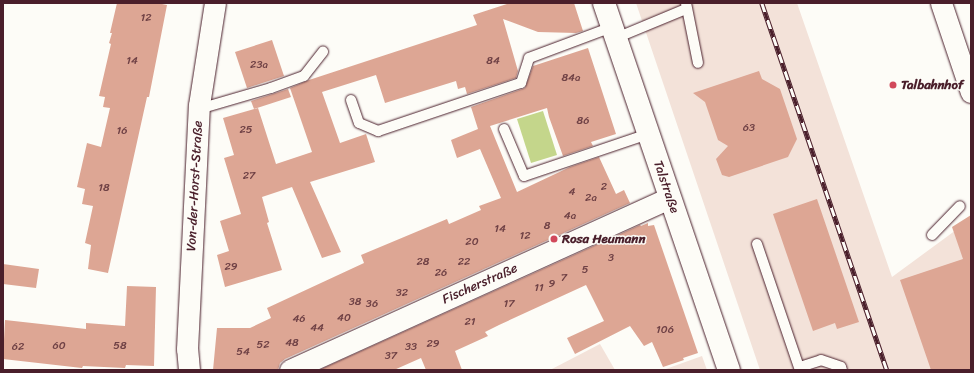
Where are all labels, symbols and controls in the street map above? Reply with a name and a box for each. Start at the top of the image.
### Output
house number: 12 [140,11,152,25]
house number: 14 [126,54,138,68]
house number: 84 [486,54,500,68]
house number: 23a [250,58,268,72]
house number: 84a [561,71,581,85]
place label: Talbahnhof [901,77,963,93]
marker: Talbahnhof [888,80,898,90]
house number: 86 [577,114,589,128]
street label: Von-der-Horst-Straße [184,120,206,252]
house number: 63 [743,121,755,135]
house number: 25 [239,123,253,137]
house number: 16 [117,124,127,138]
street label: Talstraße [650,159,682,215]
house number: 27 [243,169,255,183]
house number: 2 [601,180,607,194]
house number: 18 [98,181,110,195]
house number: 4 [569,185,575,199]
house number: 2a [585,191,597,205]
house number: 4a [564,209,576,223]
house number: 8 [544,219,550,233]
house number: 14 [494,222,506,236]
house number: 12 [519,229,531,243]
place label: Rosa Heumann [562,231,646,247]
marker: Rosa Heumann [549,234,559,244]
house number: 20 [465,235,479,249]
house number: 3 [608,251,614,265]
house number: 28 [417,255,429,269]
house number: 22 [458,255,470,269]
house number: 29 [224,260,238,274]
street label: Fischerstraße [440,260,520,308]
house number: 5 [582,263,588,277]
house number: 26 [435,266,447,280]
house number: 7 [561,271,567,285]
house number: 9 [549,277,555,291]
house number: 11 [534,281,544,295]
house number: 32 [396,286,408,300]
house number: 38 [349,295,361,309]
house number: 36 [366,297,378,311]
house number: 17 [504,297,514,311]
house number: 40 [337,311,351,325]
house number: 46 [292,312,306,326]
house number: 21 [464,315,476,329]
house number: 44 [310,321,324,335]
house number: 106 [656,323,674,337]
house number: 48 [285,336,299,350]
house number: 29 [426,337,440,351]
house number: 52 [256,338,270,352]
house number: 60 [52,339,66,353]
house number: 58 [113,339,127,353]
house number: 62 [12,340,24,354]
house number: 33 [405,340,417,354]
house number: 54 [236,345,250,359]
house number: 37 [385,349,397,363]

